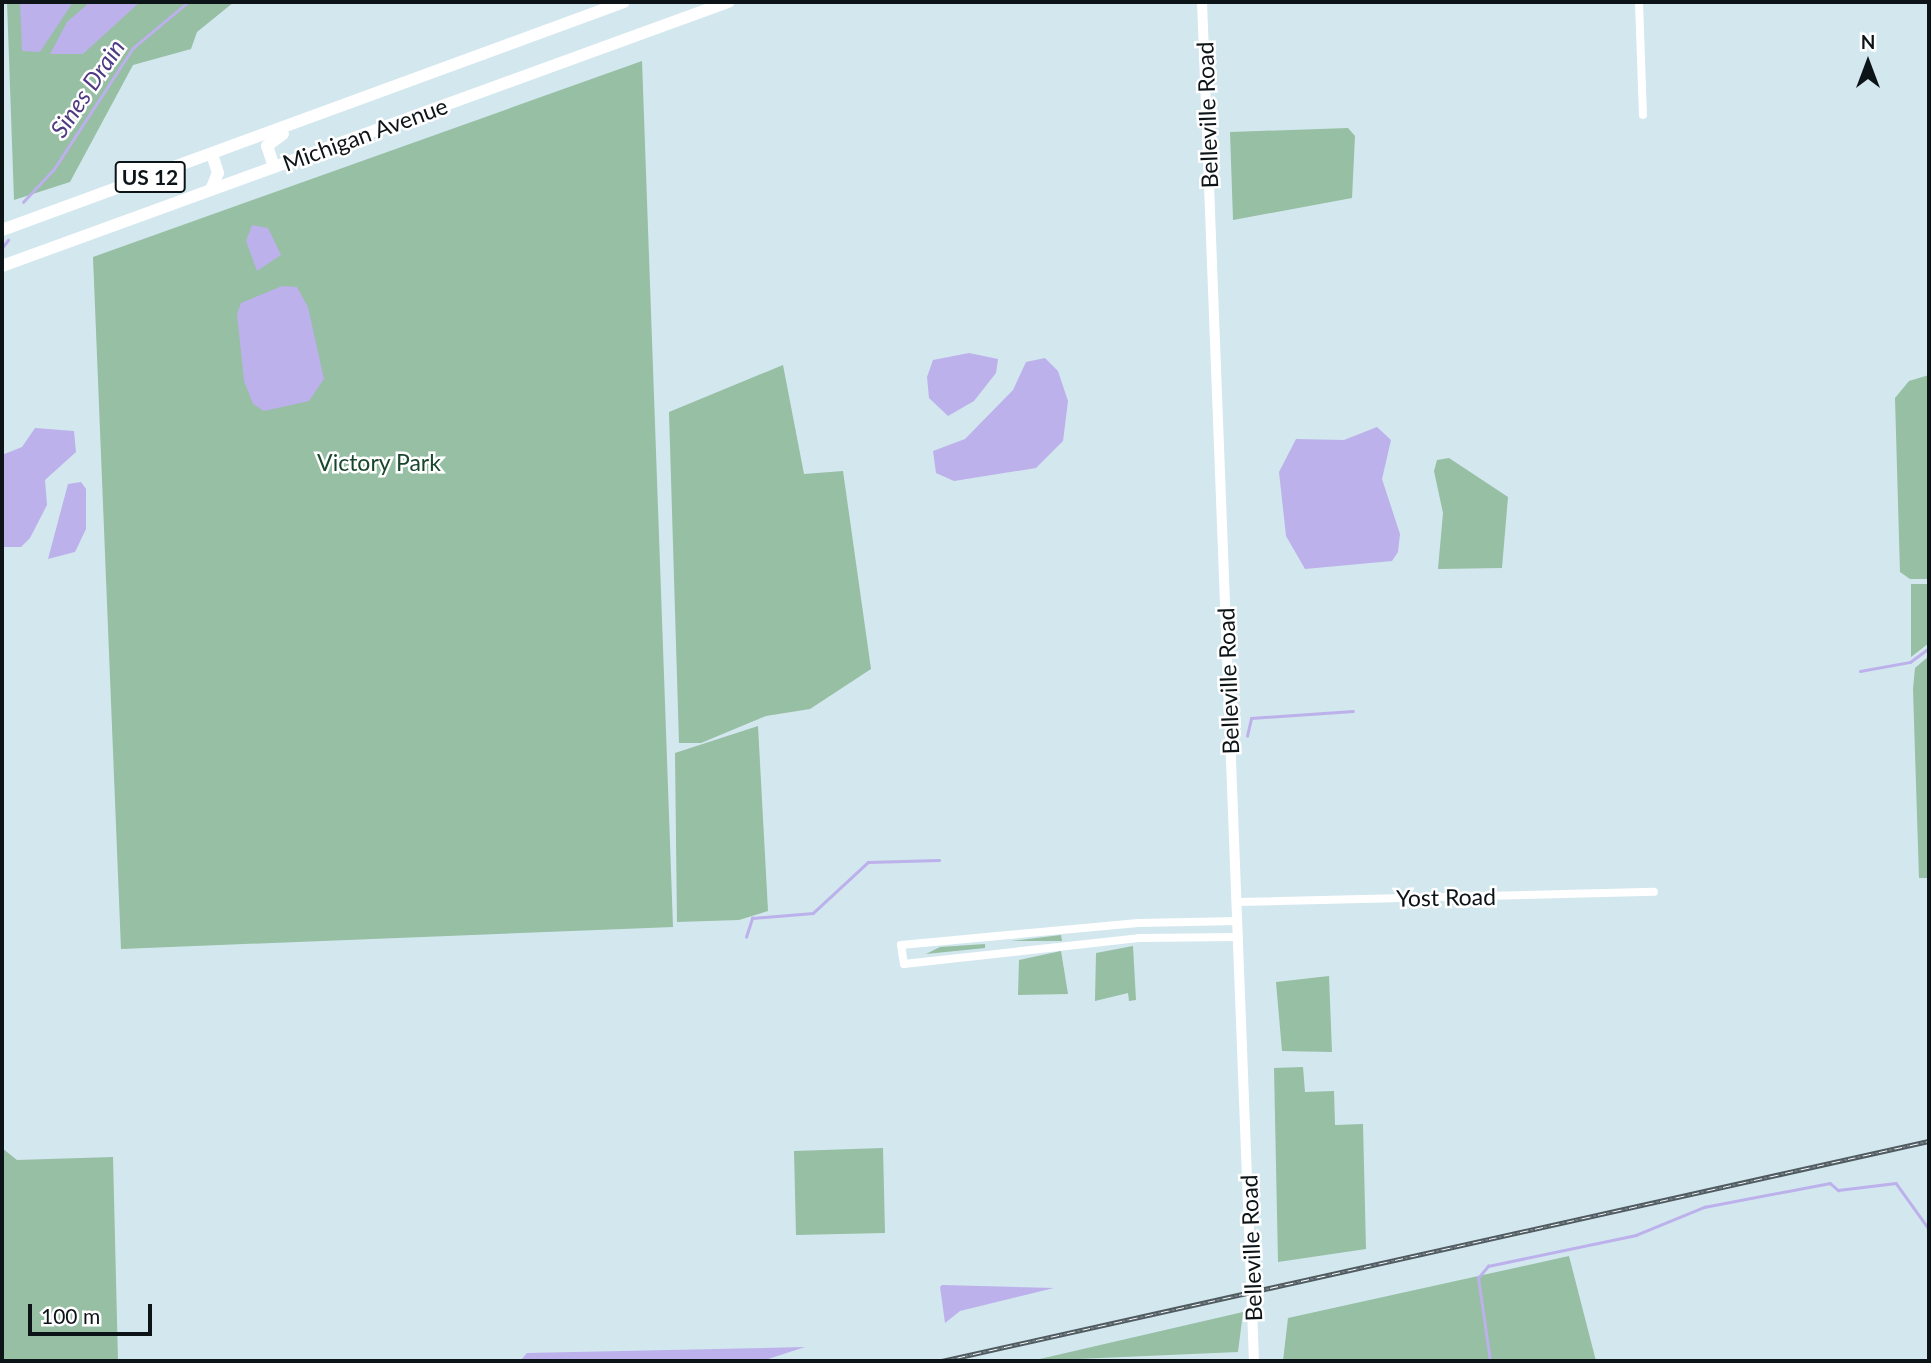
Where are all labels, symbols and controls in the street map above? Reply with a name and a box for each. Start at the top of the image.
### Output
north arrow [1833,28,1903,98]
text: N [1861,30,1875,53]
water label: Sines Drain [44,34,130,142]
street label: Belleville Road [1191,41,1223,189]
street label: Michigan Avenue [278,91,452,177]
road number: US 12 [113,160,187,194]
park label: Victory Park [317,448,441,476]
street label: Belleville Road [1212,607,1244,755]
street label: Yost Road [1396,882,1496,912]
street label: Belleville Road [1235,1174,1267,1322]
scale bar [32,1290,156,1334]
text: 100 m [41,1303,100,1328]

